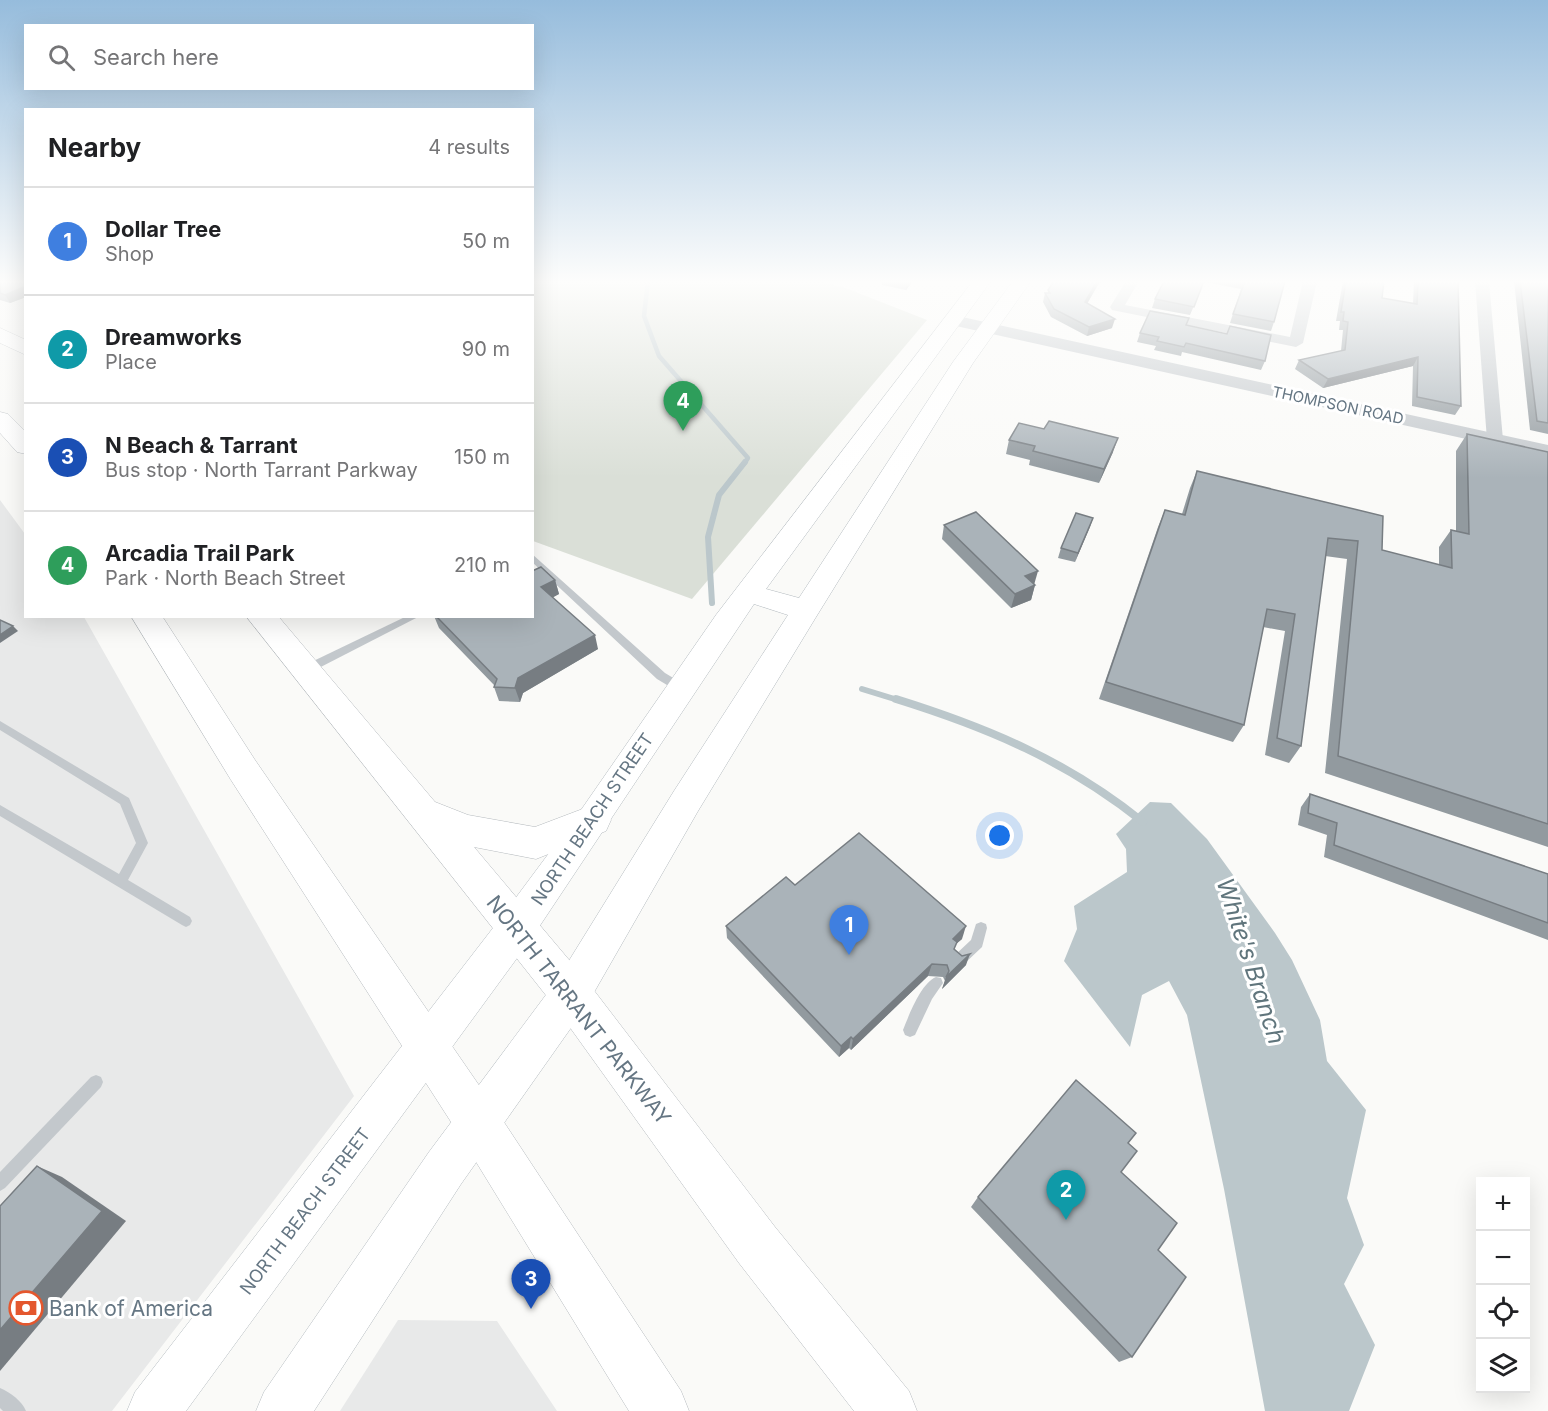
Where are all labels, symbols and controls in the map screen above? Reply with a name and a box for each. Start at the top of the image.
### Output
search box [24,24,534,90]
icon: search [45,41,78,74]
text: Search here [93,44,219,70]
text: Nearby [48,132,141,163]
text: 4 results [428,135,510,159]
text: Dollar Tree [105,216,221,242]
text: 1 [63,229,72,253]
text: 50 m [462,229,510,253]
text: Shop [105,242,154,266]
text: Dreamworks [105,324,242,350]
text: 2 [61,337,74,361]
text: 90 m [462,337,510,361]
text: Place [105,350,157,374]
pin: 4 [664,382,702,431]
street label: THOMPSON ROAD [1271,382,1405,428]
text: N Beach & Tarrant [105,432,298,458]
text: 3 [61,445,74,469]
text: 150 m [454,445,510,469]
text: Bus stop · North Tarrant Parkway [105,458,418,482]
text: Arcadia Trail Park [105,540,294,566]
text: 4 [61,553,74,577]
text: 210 m [454,553,510,577]
text: Park · North Beach Street [105,566,345,590]
street label: NORTH BEACH STREET [527,729,657,909]
your location [985,821,1014,850]
water label: White's Branch [1211,874,1291,1048]
street label: NORTH TARRANT PARKWAY [482,890,676,1130]
pin: 1 [830,906,868,955]
street label: NORTH BEACH STREET [236,1124,374,1298]
pin: 2 [1046,1170,1086,1220]
map controls [1476,1177,1530,1393]
button: + [1476,1177,1530,1231]
button: − [1476,1231,1530,1285]
pin: 3 [512,1260,550,1309]
button: locate [1476,1285,1530,1339]
bank icon: Bank of America [8,1290,44,1326]
place label: Bank of America [49,1296,213,1321]
button: layers [1476,1339,1530,1393]

